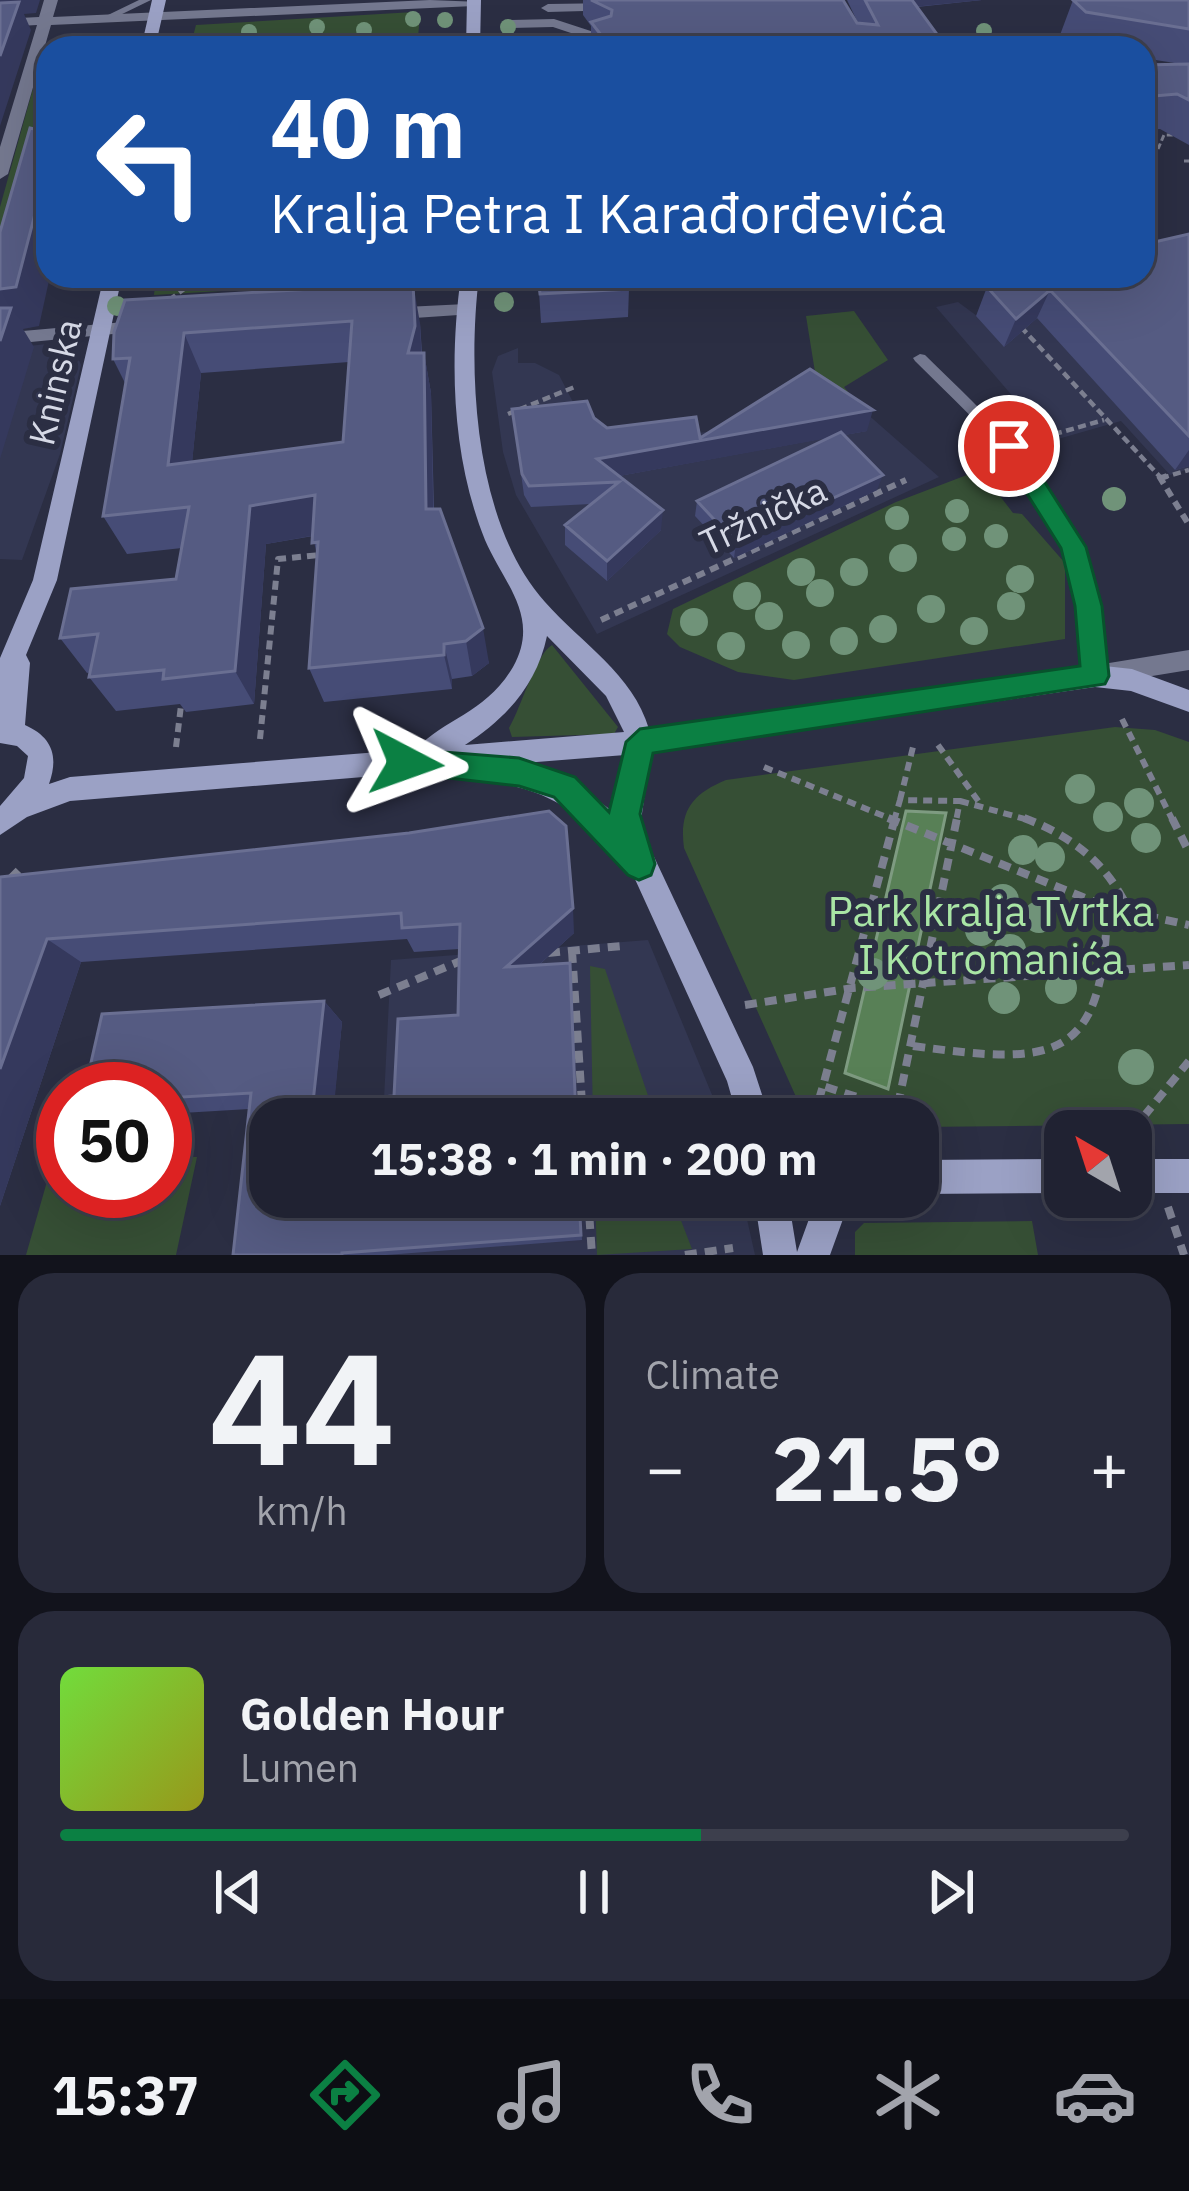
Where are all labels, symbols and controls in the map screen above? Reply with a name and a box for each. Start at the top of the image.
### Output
text: 40 m [270,72,466,181]
icon: left [72,84,228,240]
text: Kralja Petra I Karađorđevića [270,178,946,248]
street label: Kninska [17,314,92,449]
pin [958,395,1060,497]
icon: arrive [976,413,1042,479]
street label: Tržnička [692,466,834,565]
position arrow [343,700,469,826]
park label: Park kralja Tvrtka I Kotromanića [828,883,1154,986]
speed limit sign: 50 [36,1062,192,1218]
north arrow [1044,1110,1152,1218]
map controls [1044,1110,1152,1218]
text: 15:38 · 1 min · 200 m [371,1129,817,1187]
text: 44 [208,1305,395,1508]
text: Climate [646,1349,780,1400]
text: 21.5° [771,1409,1003,1526]
text: − [646,1424,685,1510]
text: + [1089,1424,1129,1510]
text: km/h [256,1485,348,1536]
text: Golden Hour [240,1684,504,1742]
text: Lumen [240,1742,359,1793]
icon: previous [205,1859,271,1925]
icon: pause [561,1859,627,1925]
icon: next [918,1859,984,1925]
icon: directions [303,2053,387,2137]
icon: music [490,2053,574,2137]
icon: phone [678,2053,762,2137]
icon: climate [866,2053,950,2137]
icon: car [1053,2053,1137,2137]
text: 15:37 [52,2060,199,2130]

